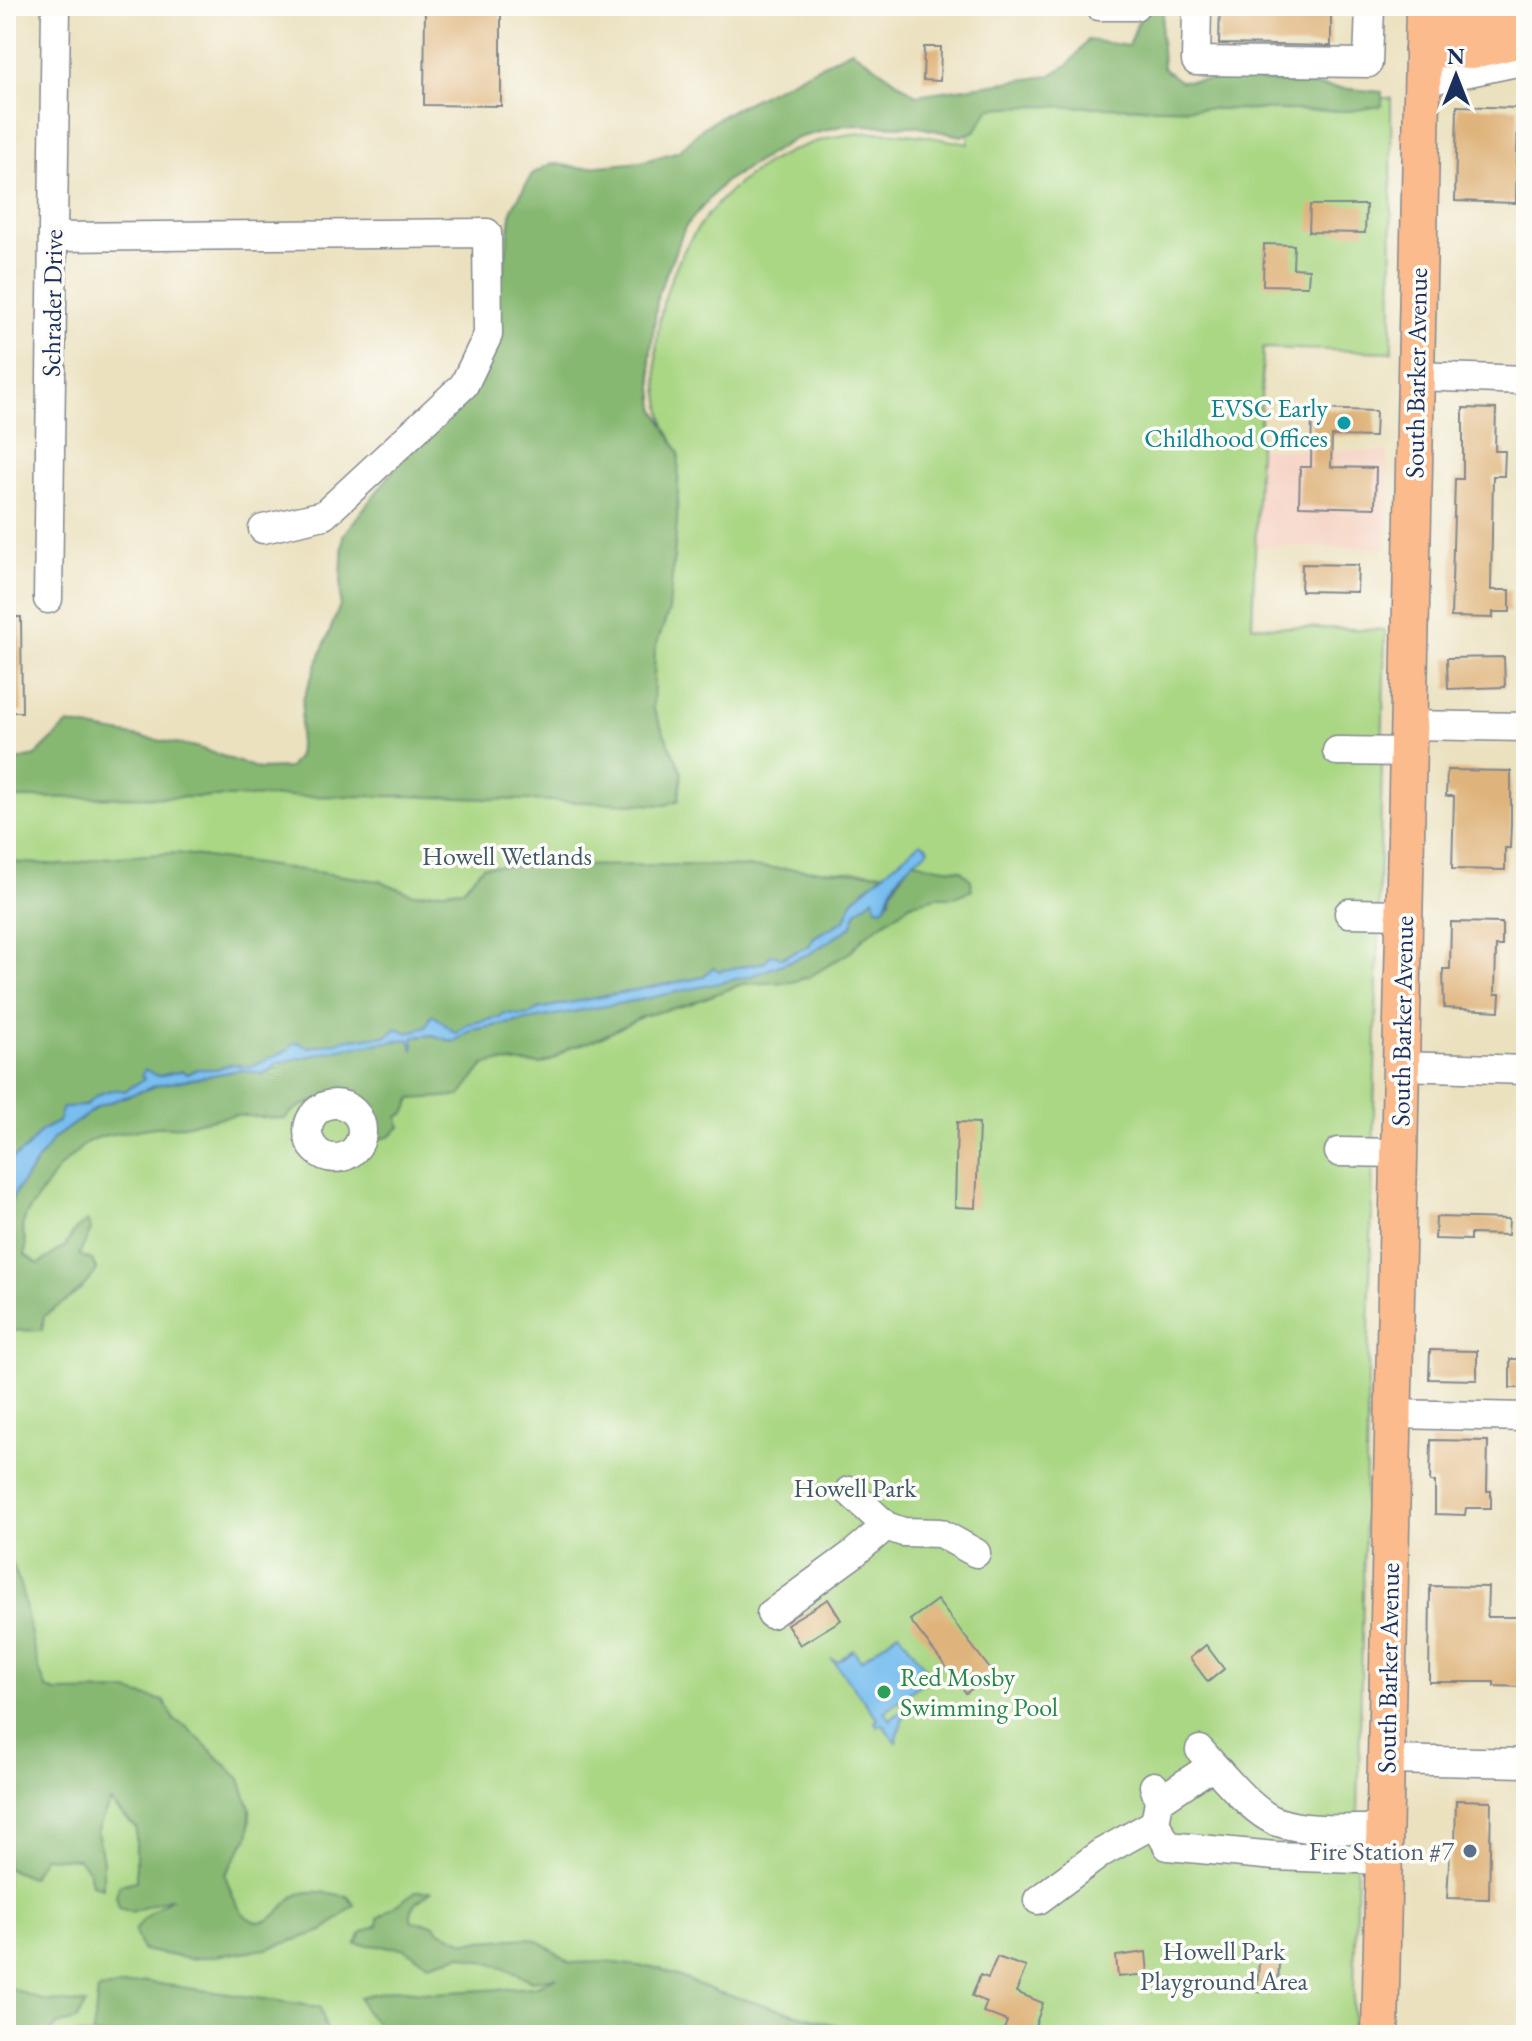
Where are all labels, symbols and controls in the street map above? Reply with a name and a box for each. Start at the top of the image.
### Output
north arrow [1416,36,1496,116]
text: N [1447,42,1465,71]
street label: Schrader Drive [34,229,70,377]
street label: South Barker Avenue [1397,267,1435,479]
place label: EVSC Early Childhood Offices [1144,391,1329,455]
marker: EVSC Early Childhood Offices [1335,414,1353,432]
park label: Howell Wetlands [422,839,592,873]
street label: South Barker Avenue [1383,915,1421,1127]
park label: Howell Park [794,1471,917,1505]
street label: South Barker Avenue [1369,1562,1407,1774]
place label: Red Mosby Swimming Pool [900,1660,1058,1724]
marker: Red Mosby Swimming Pool [875,1683,893,1701]
place label: Fire Station #7 [1309,1834,1455,1868]
marker: Fire Station #7 [1461,1842,1479,1860]
park label: Howell Park Playground Area [1140,1934,1309,1998]

